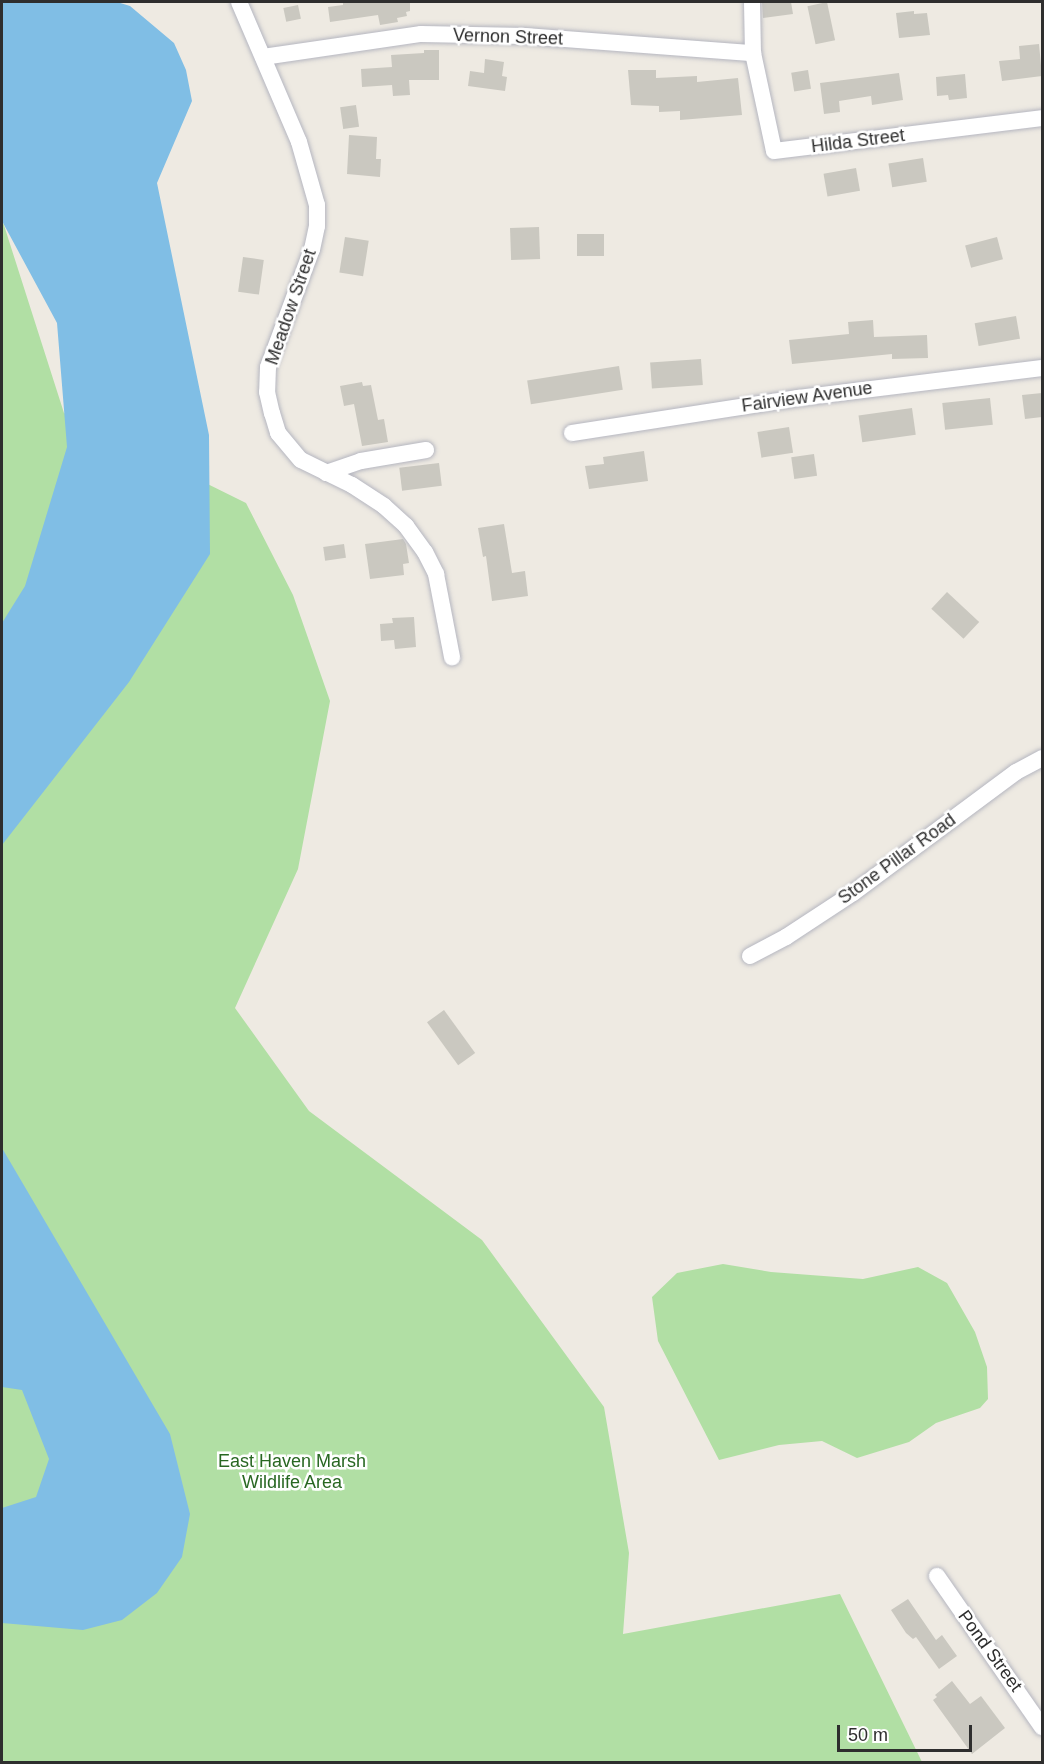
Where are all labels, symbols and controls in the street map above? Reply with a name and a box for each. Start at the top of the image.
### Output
street label: Vernon Street [453,24,563,50]
street label: Hilda Street [810,125,906,157]
street label: Meadow Street [261,246,321,368]
street label: Fairview Avenue [740,377,874,417]
street label: Stone Pillar Road [834,809,960,909]
park label: East Haven Marsh Wildlife Area [218,1451,366,1494]
street label: Pond Street [953,1606,1027,1696]
scale bar [840,1713,975,1751]
text: 50 m [848,1725,888,1745]

